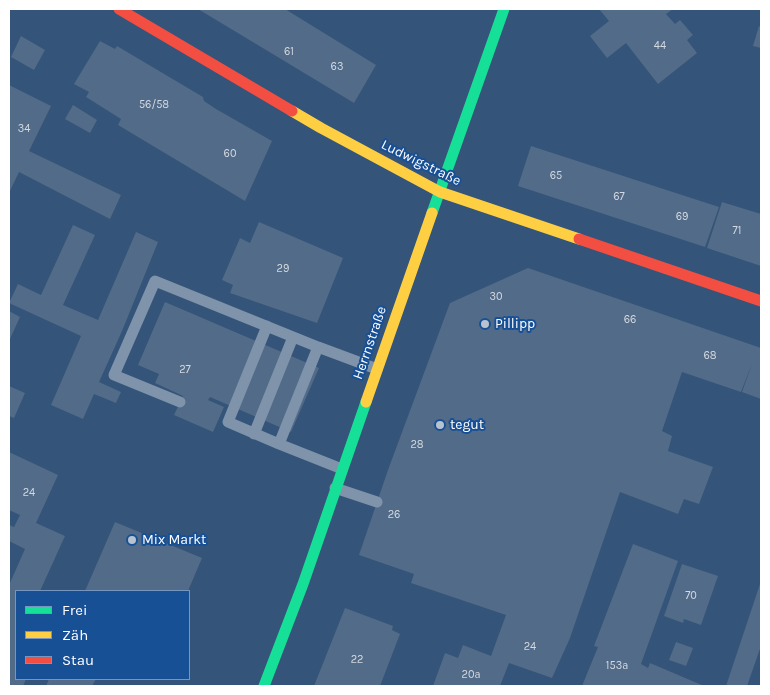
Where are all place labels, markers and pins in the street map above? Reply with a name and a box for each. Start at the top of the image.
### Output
place label: Pillipp [495,316,535,332]
marker: Pillipp [479,318,491,330]
place label: tegut [450,417,484,433]
marker: tegut [434,419,446,431]
place label: Mix Markt [142,532,206,548]
marker: Mix Markt [126,534,138,546]

